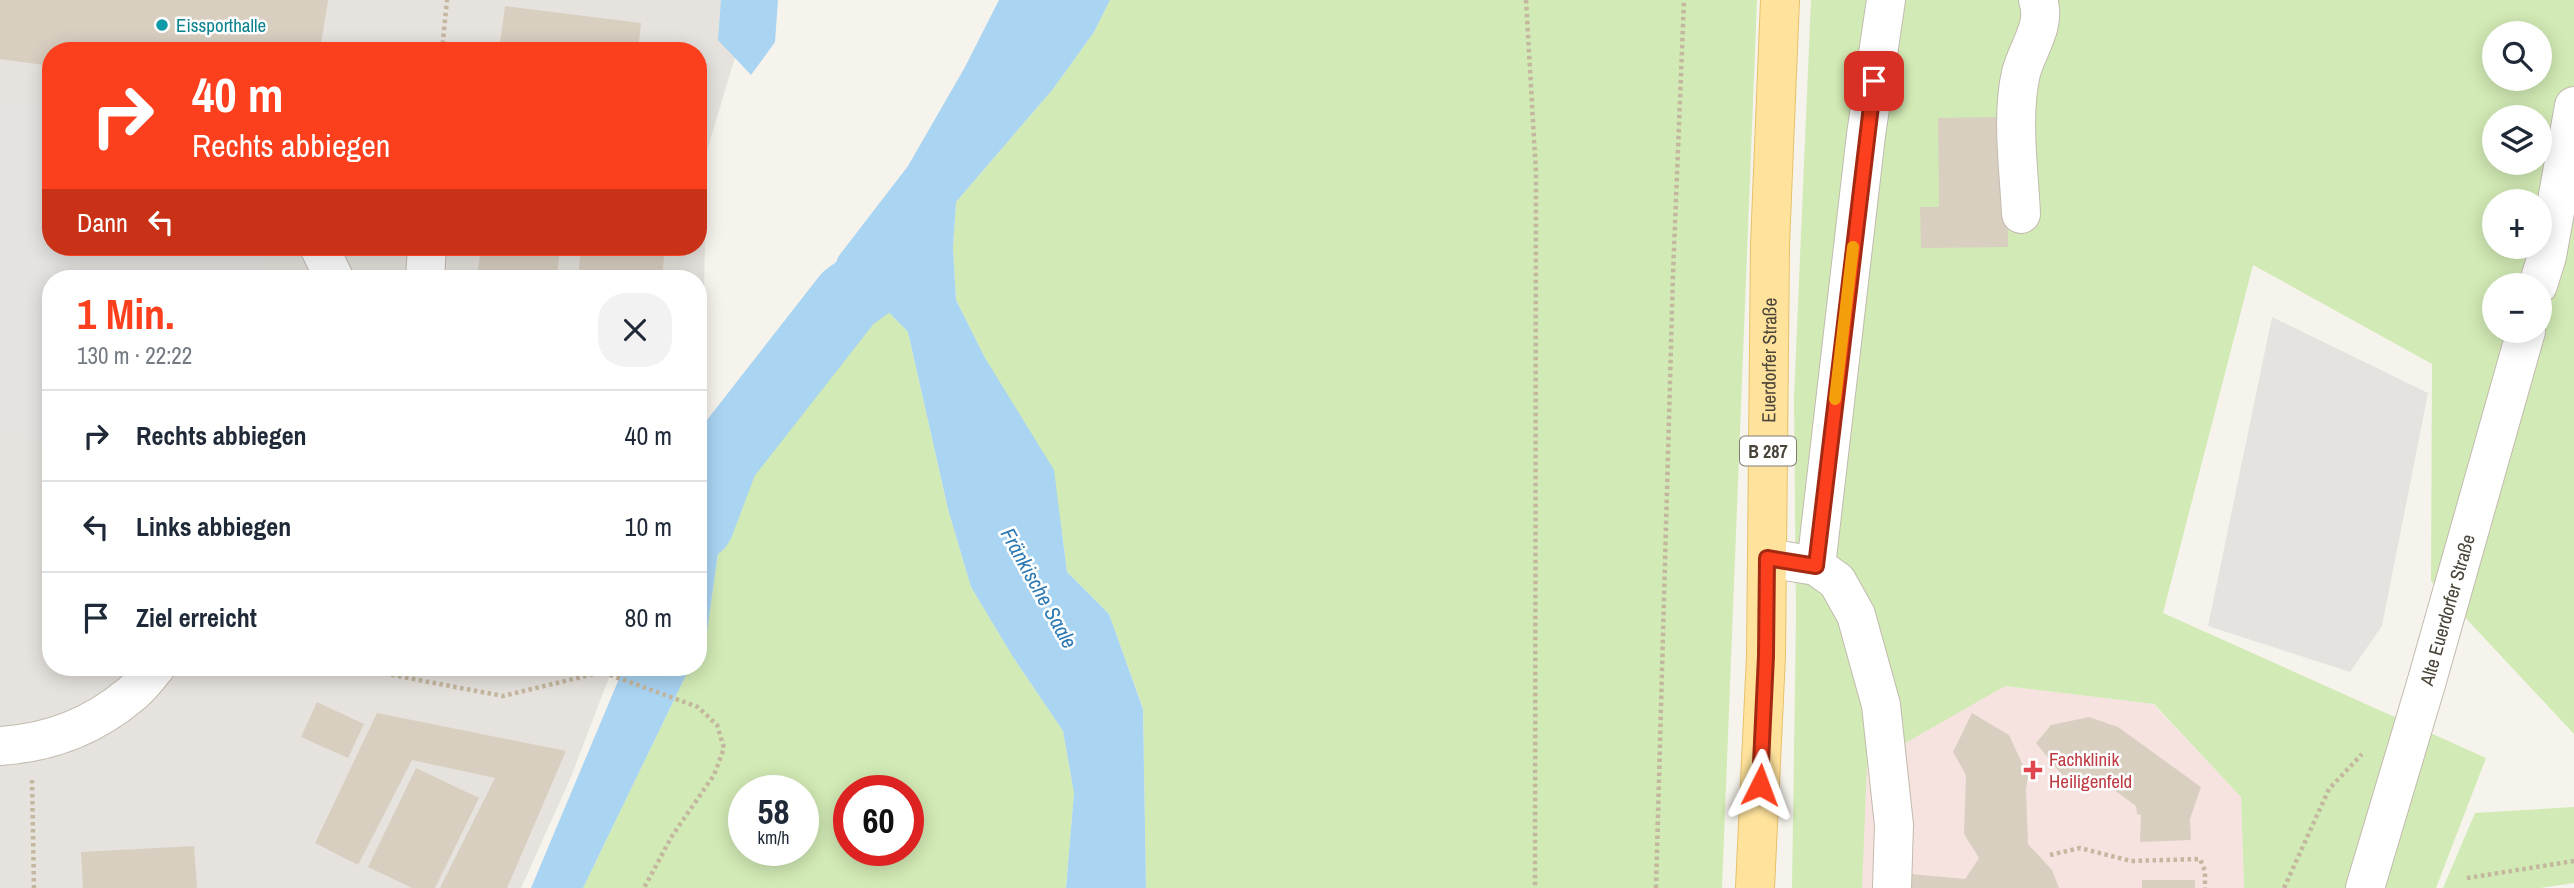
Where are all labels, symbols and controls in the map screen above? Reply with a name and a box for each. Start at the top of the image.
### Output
place label: Eissporthalle [176,12,266,38]
marker: Eissporthalle [154,17,170,33]
map controls [2482,21,2552,343]
button: search [2482,21,2552,91]
pin [1844,51,1904,111]
text: 40 m [192,61,284,127]
icon: arrive [1855,62,1893,100]
icon: right [77,70,168,161]
button: layers [2482,105,2552,175]
text: Rechts abbiegen [192,124,390,167]
button: + [2482,189,2552,259]
icon: left [142,203,180,241]
text: Dann [77,205,128,240]
button: − [2482,273,2552,343]
text: 1 Min. [77,286,175,342]
button: close [598,293,672,367]
street label: Euerdorfer Straße [1755,298,1782,423]
text: 130 m · 22:22 [77,340,192,371]
icon: right [77,417,115,455]
text: Rechts abbiegen [136,418,307,453]
text: 40 m [625,418,672,453]
road number: B 287 [1740,436,1796,466]
icon: left [77,508,115,546]
text: Links abbiegen [136,509,291,544]
text: 10 m [625,509,672,544]
water label: Fränkische Saale [994,522,1084,654]
street label: Alte Euerdorfer Straße [2413,531,2481,689]
icon: arrive [77,599,115,637]
text: Ziel erreicht [136,600,257,635]
text: 80 m [625,600,672,635]
place label: Fachklinik Heiligenfeld [2049,746,2132,794]
position arrow [1723,748,1797,822]
marker: Fachklinik Heiligenfeld [2023,760,2043,780]
speed limit sign: 60 [833,775,924,866]
text: 58 [758,788,789,835]
text: km/h [758,825,790,850]

